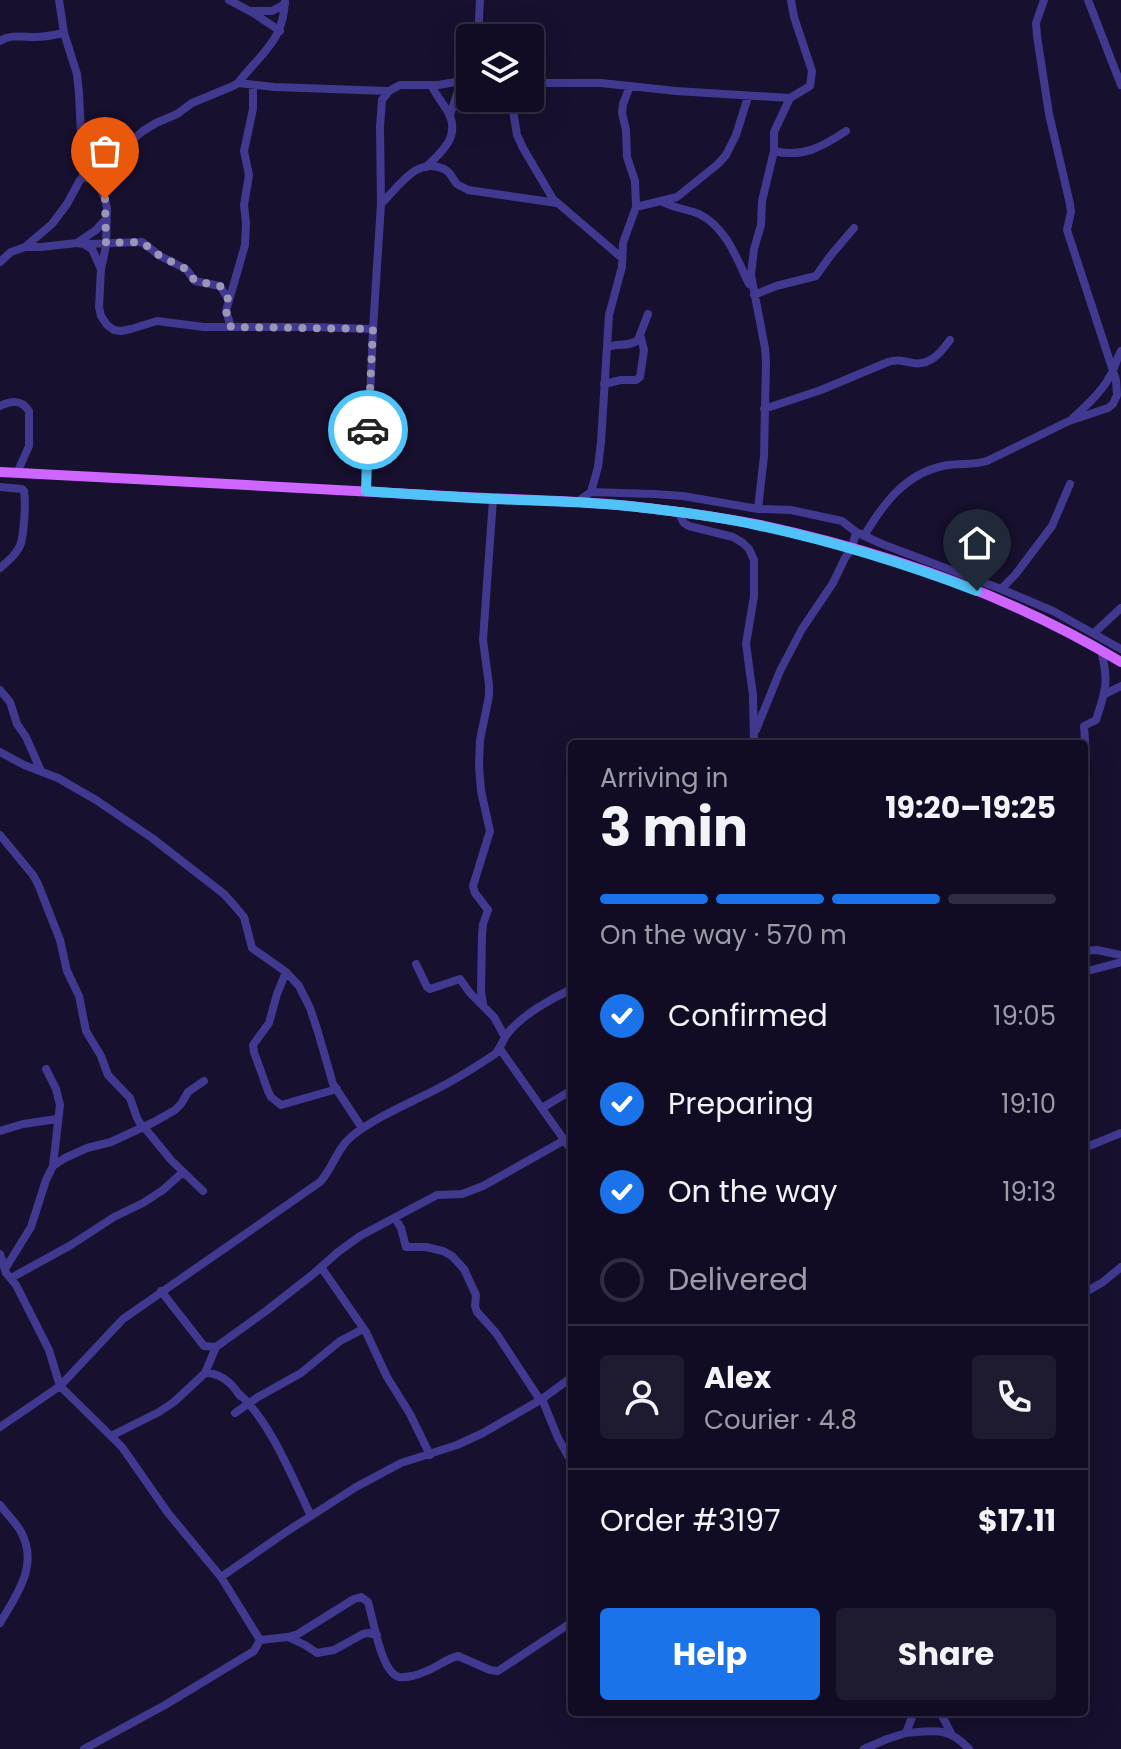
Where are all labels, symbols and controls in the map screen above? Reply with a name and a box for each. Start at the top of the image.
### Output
map controls [456,24,544,112]
button: layers [456,24,544,112]
pin [71,117,139,199]
icon: bag [83,129,127,173]
courier [328,390,408,470]
icon: car [346,408,390,452]
pin [943,509,1011,591]
icon: home [955,521,999,565]
text: Arriving in [600,760,729,796]
text: 19:20–19:25 [885,786,1056,829]
text: 3 min [600,791,748,864]
text: On the way · 570 m [600,917,847,953]
icon: check [600,994,644,1038]
text: Confirmed [668,994,828,1037]
text: 19:05 [993,998,1056,1034]
icon: check [600,1082,644,1126]
text: Preparing [668,1082,814,1125]
text: 19:10 [1001,1086,1056,1122]
icon: check [600,1170,644,1214]
text: On the way [668,1170,837,1213]
text: 19:13 [1002,1174,1056,1210]
text: Delivered [668,1258,808,1301]
button: person [600,1355,684,1439]
button: phone [972,1355,1056,1439]
text: Alex [704,1356,771,1399]
text: Courier · 4.8 [704,1402,857,1438]
text: Order #3197 [600,1499,781,1542]
text: $17.11 [978,1499,1056,1542]
button: Help [600,1608,820,1700]
button: Share [836,1608,1056,1700]

